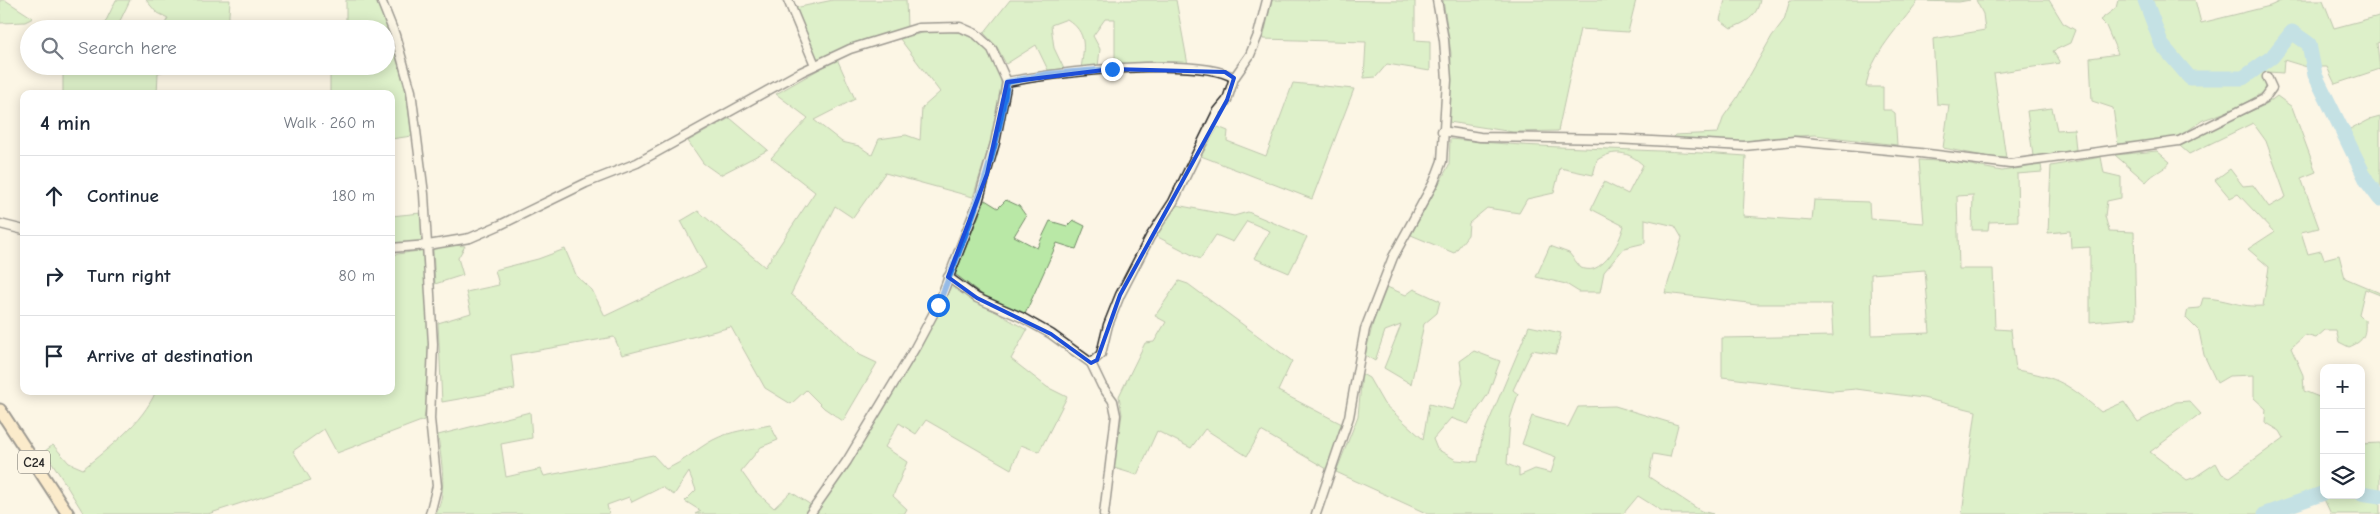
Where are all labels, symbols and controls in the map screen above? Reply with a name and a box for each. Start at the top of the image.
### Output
search box [20,20,395,75]
icon: search [38,34,66,62]
text: Search here [78,37,177,59]
route end [1101,58,1124,81]
text: 4 min [40,111,91,135]
text: Walk · 260 m [284,114,375,132]
icon: ahead [40,182,68,210]
text: Continue [87,185,159,207]
text: 180 m [332,187,375,205]
icon: right [40,262,68,290]
text: Turn right [87,265,171,287]
text: 80 m [338,267,375,285]
route start [927,294,950,317]
icon: arrive [40,342,68,370]
text: Arrive at destination [87,345,253,367]
map controls [2320,364,2365,499]
button: + [2320,364,2365,409]
button: − [2320,409,2365,454]
road number: C24 [18,451,50,474]
button: layers [2320,454,2365,499]

